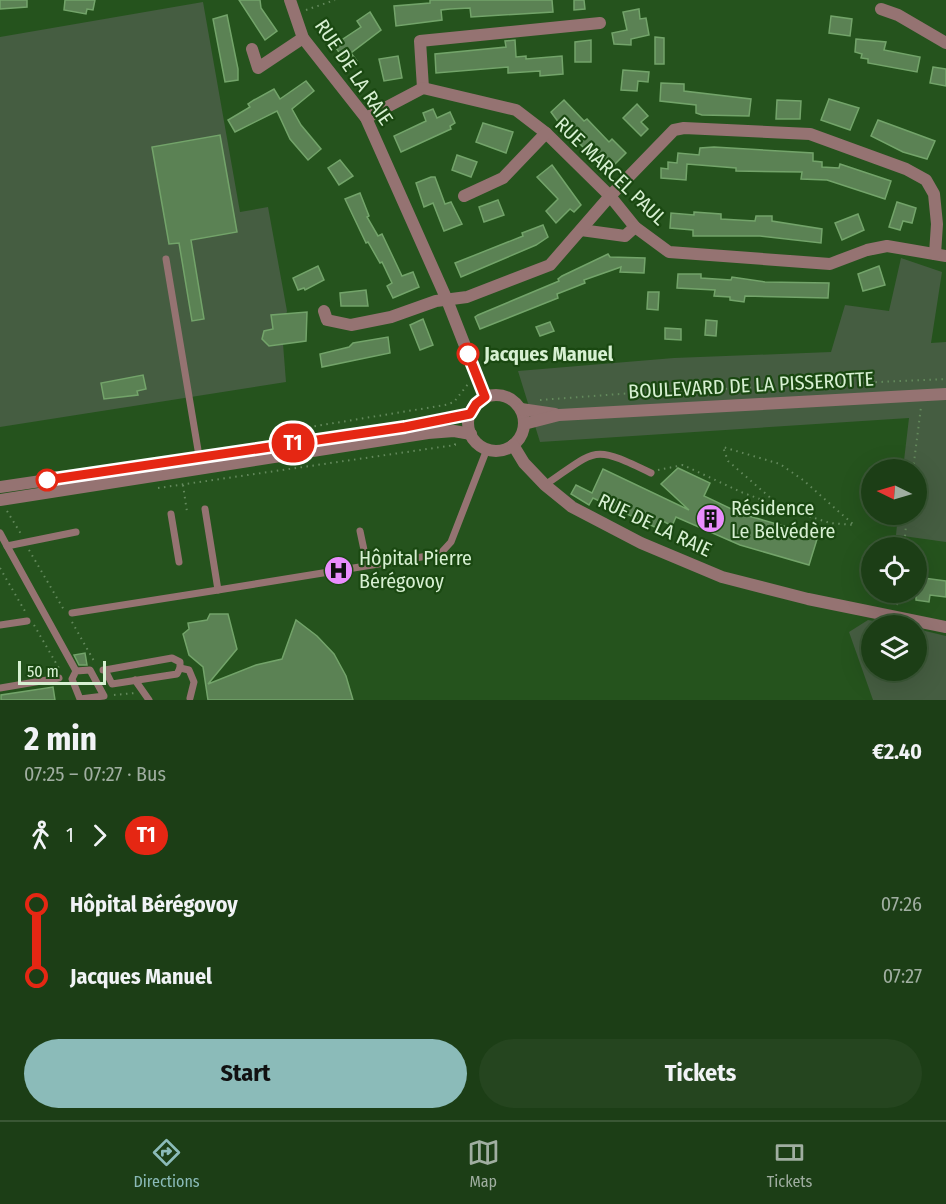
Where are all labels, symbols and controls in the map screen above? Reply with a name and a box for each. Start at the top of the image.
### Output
street label: RUE DE LA RAIE [310,15,398,129]
street label: RUE MARCEL PAUL [550,112,672,230]
place label: Jacques Manuel [483,342,614,366]
marker: Jacques Manuel [457,343,479,365]
street label: BOULEVARD DE LA PISSEROTTE [627,367,875,403]
line badge: T1 [266,424,320,462]
text: T1 [284,430,302,456]
north arrow [861,459,927,525]
map controls [861,459,927,681]
unlabelled marker [36,469,58,491]
street label: RUE DE LA RAIE [594,488,716,562]
place label: Résidence Le Belvédère [731,496,836,543]
building icon: Résidence Le Belvédère [694,503,726,535]
button: locate [861,537,927,603]
place label: Hôpital Pierre Bérégovoy [359,546,472,593]
hospital icon: Hôpital Pierre Bérégovoy [322,554,354,586]
button: layers [861,615,927,681]
scale bar [18,658,106,686]
text: 50 m [27,662,59,681]
text: 2 min [24,719,97,759]
text: €2.40 [872,738,922,765]
text: 07:25 – 07:27 · Bus [24,762,166,786]
icon: walk [24,819,57,852]
icon: forward [83,819,116,852]
text: T1 [137,822,156,848]
text: 1 [66,823,74,847]
text: Hôpital Bérégovoy [70,891,238,918]
text: 07:26 [881,892,922,916]
text: Jacques Manuel [70,963,212,990]
text: 07:27 [883,964,922,988]
button: Start [24,1039,467,1108]
button: Tickets [479,1039,922,1108]
tab: Directions [134,1136,200,1191]
tab: Map [467,1136,500,1191]
tab: Tickets [767,1136,812,1191]

